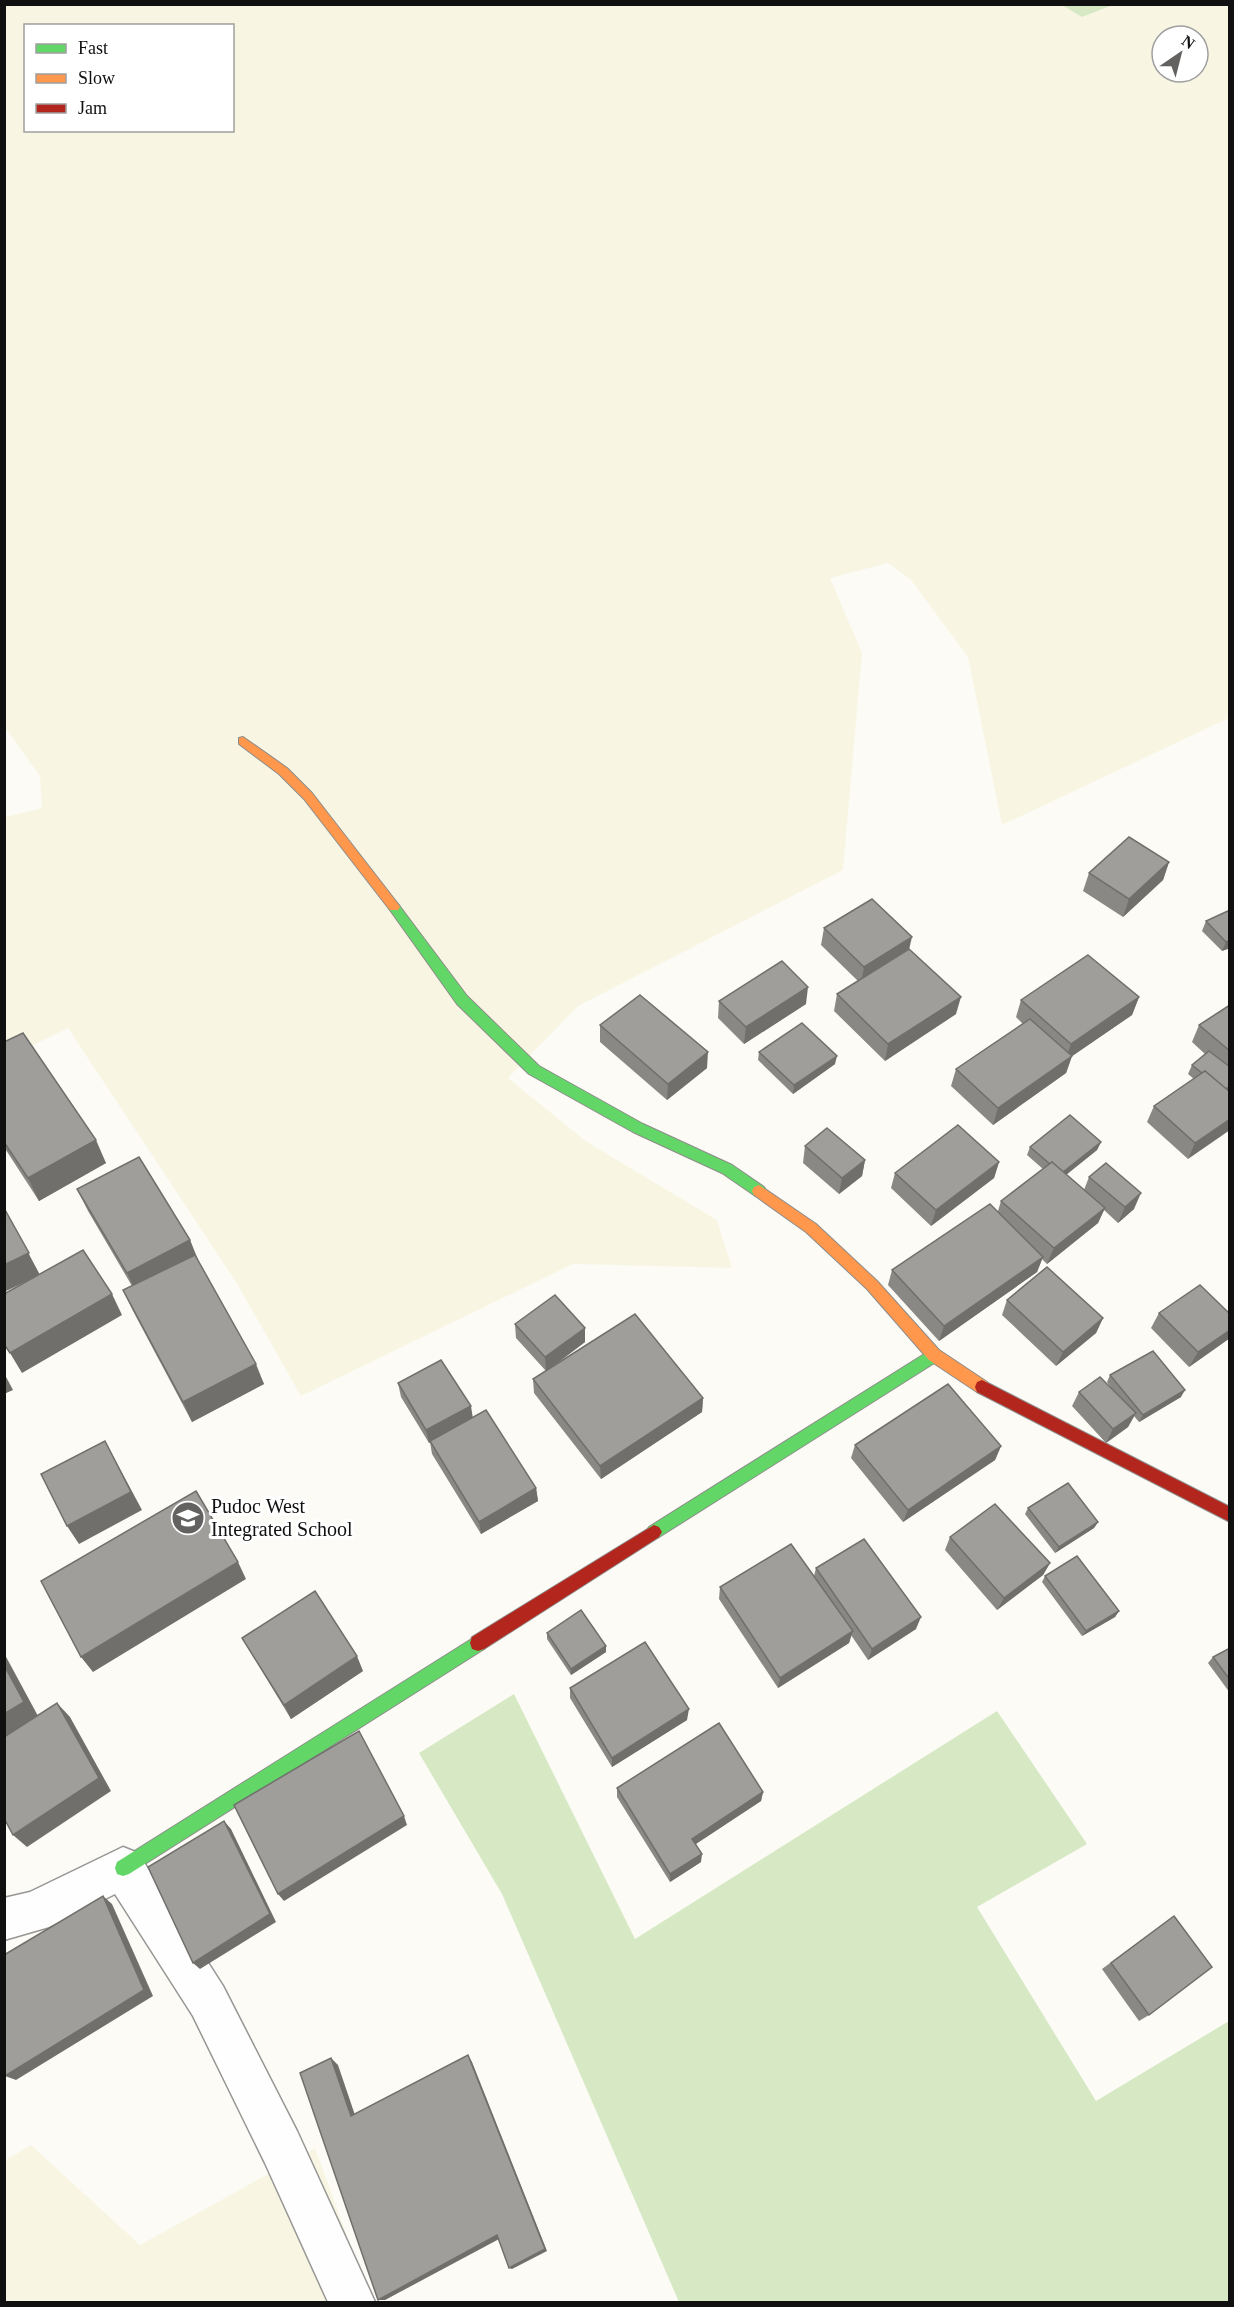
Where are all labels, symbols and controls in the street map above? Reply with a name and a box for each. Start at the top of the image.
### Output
legend [24,24,234,132]
north arrow [1150,24,1210,84]
text: N [1179,32,1198,53]
text: Fast [78,38,108,58]
text: Slow [78,68,115,88]
text: Jam [78,98,107,118]
place label: Pudoc West Integrated School [211,1495,353,1541]
school or university icon: Pudoc West Integrated School [170,1500,206,1536]

